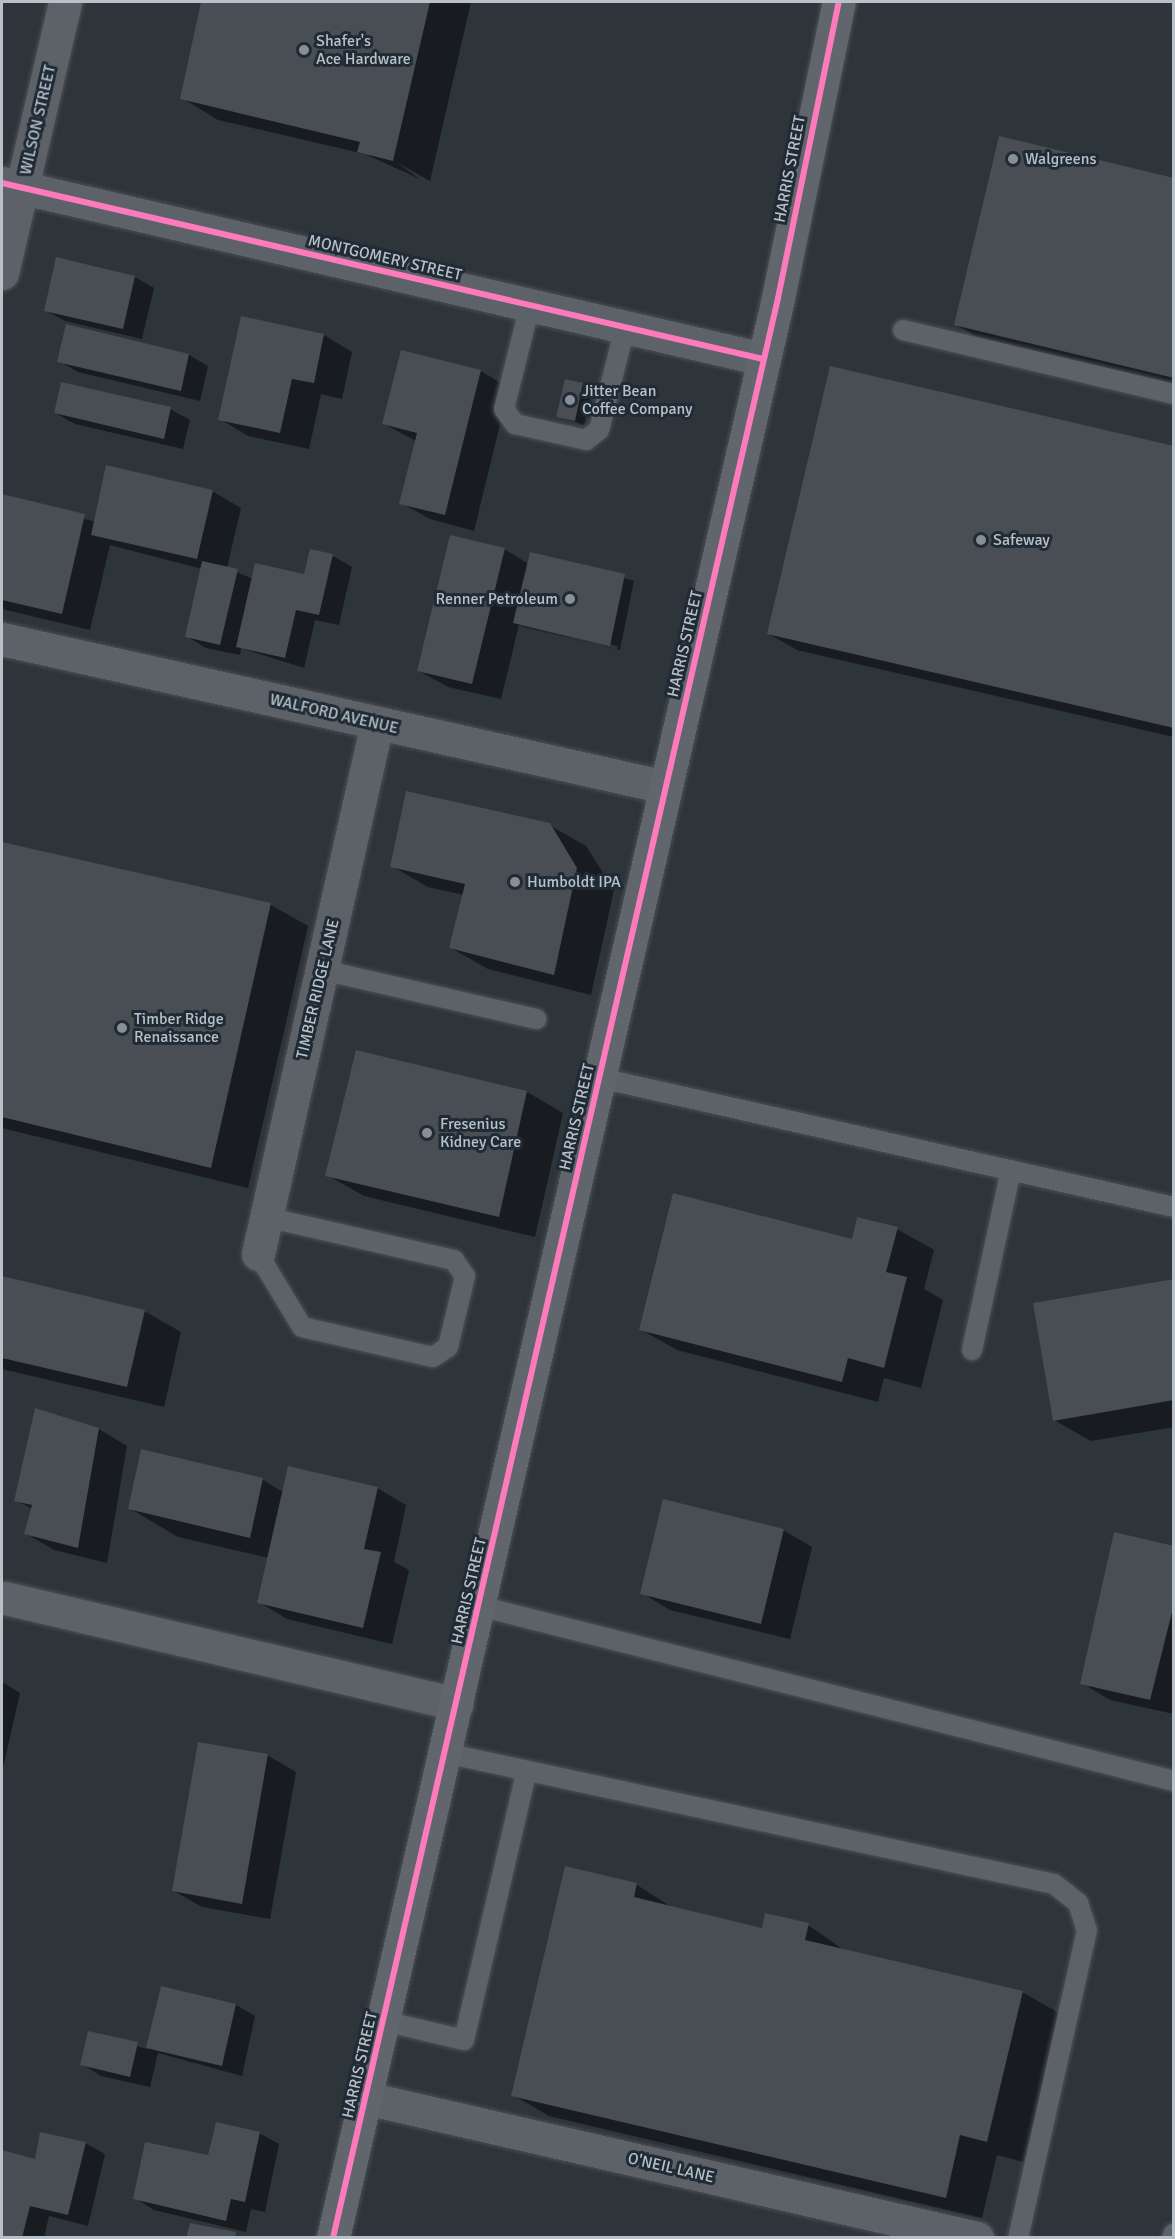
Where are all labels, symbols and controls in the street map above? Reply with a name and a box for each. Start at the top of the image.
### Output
place label: Shafer's Ace Hardware [316,31,411,69]
marker: Shafer's Ace Hardware [297,43,311,57]
street label: WILSON STREET [16,63,60,177]
street label: HARRIS STREET [770,114,810,224]
place label: Walgreens [1025,149,1097,169]
marker: Walgreens [1006,152,1020,166]
street label: MONTGOMERY STREET [306,231,464,285]
place label: Jitter Bean Coffee Company [582,381,693,419]
marker: Jitter Bean Coffee Company [563,393,577,407]
place label: Safeway [993,530,1050,550]
marker: Safeway [974,533,988,547]
place label: Renner Petroleum [436,589,558,609]
street label: HARRIS STREET [663,589,707,699]
marker: Renner Petroleum [563,592,577,606]
street label: WALFORD AVENUE [268,690,400,738]
place label: Humboldt IPA [527,872,621,892]
marker: Humboldt IPA [508,875,522,889]
street label: TIMBER RIDGE LANE [293,917,343,1061]
place label: Timber Ridge Renaissance [134,1009,224,1047]
marker: Timber Ridge Renaissance [115,1021,129,1035]
street label: HARRIS STREET [555,1062,599,1172]
place label: Fresenius Kidney Care [440,1114,521,1152]
marker: Fresenius Kidney Care [418,1124,436,1142]
street label: HARRIS STREET [447,1536,491,1646]
street label: HARRIS STREET [338,2010,382,2120]
street label: O'NEIL LANE [626,2149,716,2187]

